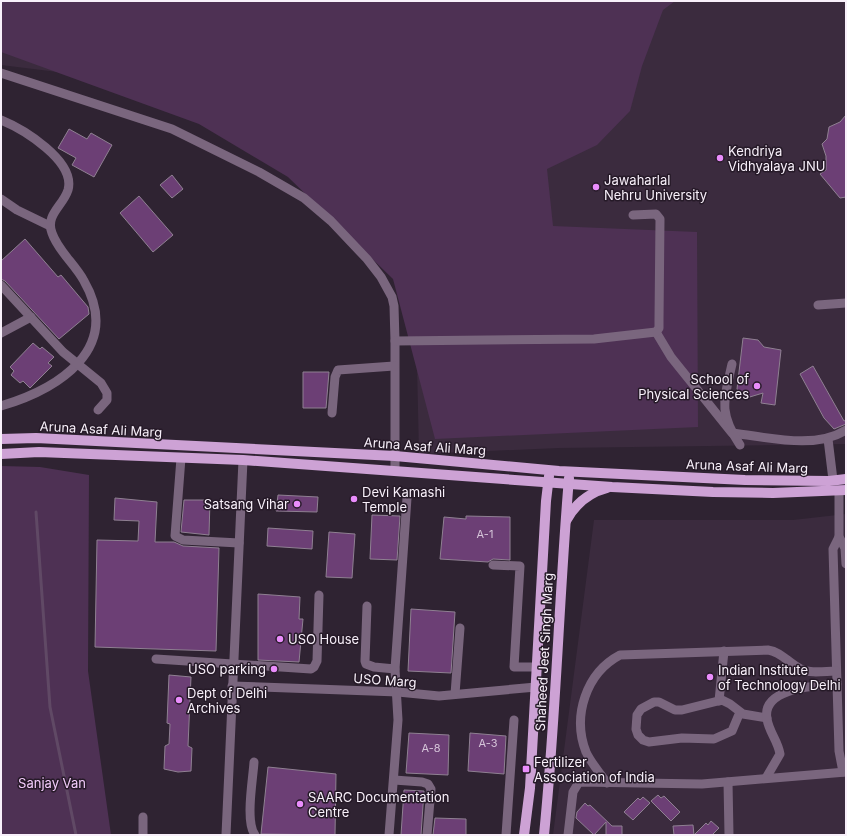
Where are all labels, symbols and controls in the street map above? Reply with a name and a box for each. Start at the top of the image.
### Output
place label: Kendriya Vidhyalaya JNU [728,143,825,174]
marker: Kendriya Vidhyalaya JNU [715,153,725,163]
place label: Jawaharlal Nehru University [604,172,707,203]
marker: Jawaharlal Nehru University [591,182,601,192]
place label: School of Physical Sciences [638,371,749,402]
marker: School of Physical Sciences [752,381,762,391]
street label: Aruna Asaf Ali Marg [39,418,163,440]
street label: Aruna Asaf Ali Marg [363,434,487,458]
street label: Aruna Asaf Ali Marg [686,456,808,476]
place label: Devi Kamashi Temple [362,484,445,515]
marker: Devi Kamashi Temple [349,494,359,504]
place label: Satsang Vihar [204,496,289,512]
marker: Satsang Vihar [292,499,302,509]
house number: A-1 [477,527,493,541]
street label: Shaheed Jeet Singh Marg [532,572,556,732]
place label: USO House [288,631,359,647]
marker: USO House [275,634,285,644]
place label: USO parking [188,661,266,677]
place label: Indian Institute of Technology Delhi [718,662,841,693]
marker: USO parking [269,664,279,674]
street label: USO Marg [353,670,417,690]
marker: Indian Institute of Technology Delhi [705,672,715,682]
place label: Dept of Delhi Archives [187,685,267,716]
marker: Dept of Delhi Archives [174,695,184,705]
house number: A-3 [479,736,498,750]
house number: A-8 [421,741,441,755]
place label: Fertilizer Association of India [534,754,655,785]
marker: Fertilizer Association of India [521,764,531,774]
park label: Sanjay Van [18,775,86,791]
place label: SAARC Documentation Centre [308,789,449,820]
marker: SAARC Documentation Centre [295,799,305,809]

